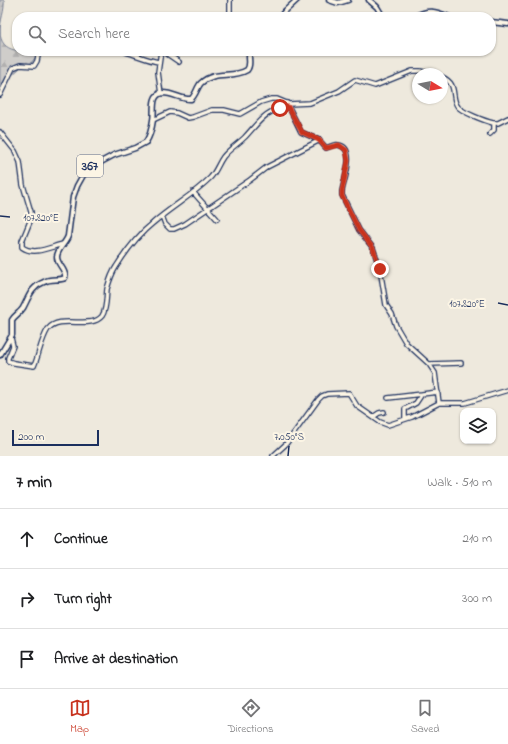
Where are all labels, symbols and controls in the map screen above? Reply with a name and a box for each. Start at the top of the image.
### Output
search box [12,12,496,56]
icon: search [26,23,48,45]
text: Search here [58,23,130,45]
north arrow [412,68,448,104]
route start [271,99,289,117]
road number: 367 [77,155,103,177]
text: 107.820°E [23,211,59,226]
route end [371,260,389,278]
text: 107.820°E [449,297,485,312]
map controls [460,408,496,444]
button: layers [460,408,496,444]
scale bar [12,428,99,447]
text: 200 m [18,429,44,445]
text: 7.050°S [274,430,304,445]
text: 7 min [16,470,52,495]
text: Walk · 510 m [427,473,492,492]
icon: ahead [16,528,38,550]
text: Continue [54,528,108,550]
text: 210 m [462,529,492,548]
icon: right [16,588,38,610]
text: Turn right [54,588,112,610]
text: 300 m [462,589,492,608]
icon: arrive [16,648,38,670]
text: Arrive at destination [54,648,178,670]
tab: Map [69,697,91,737]
tab: Directions [228,697,273,737]
tab: Saved [411,697,439,737]

